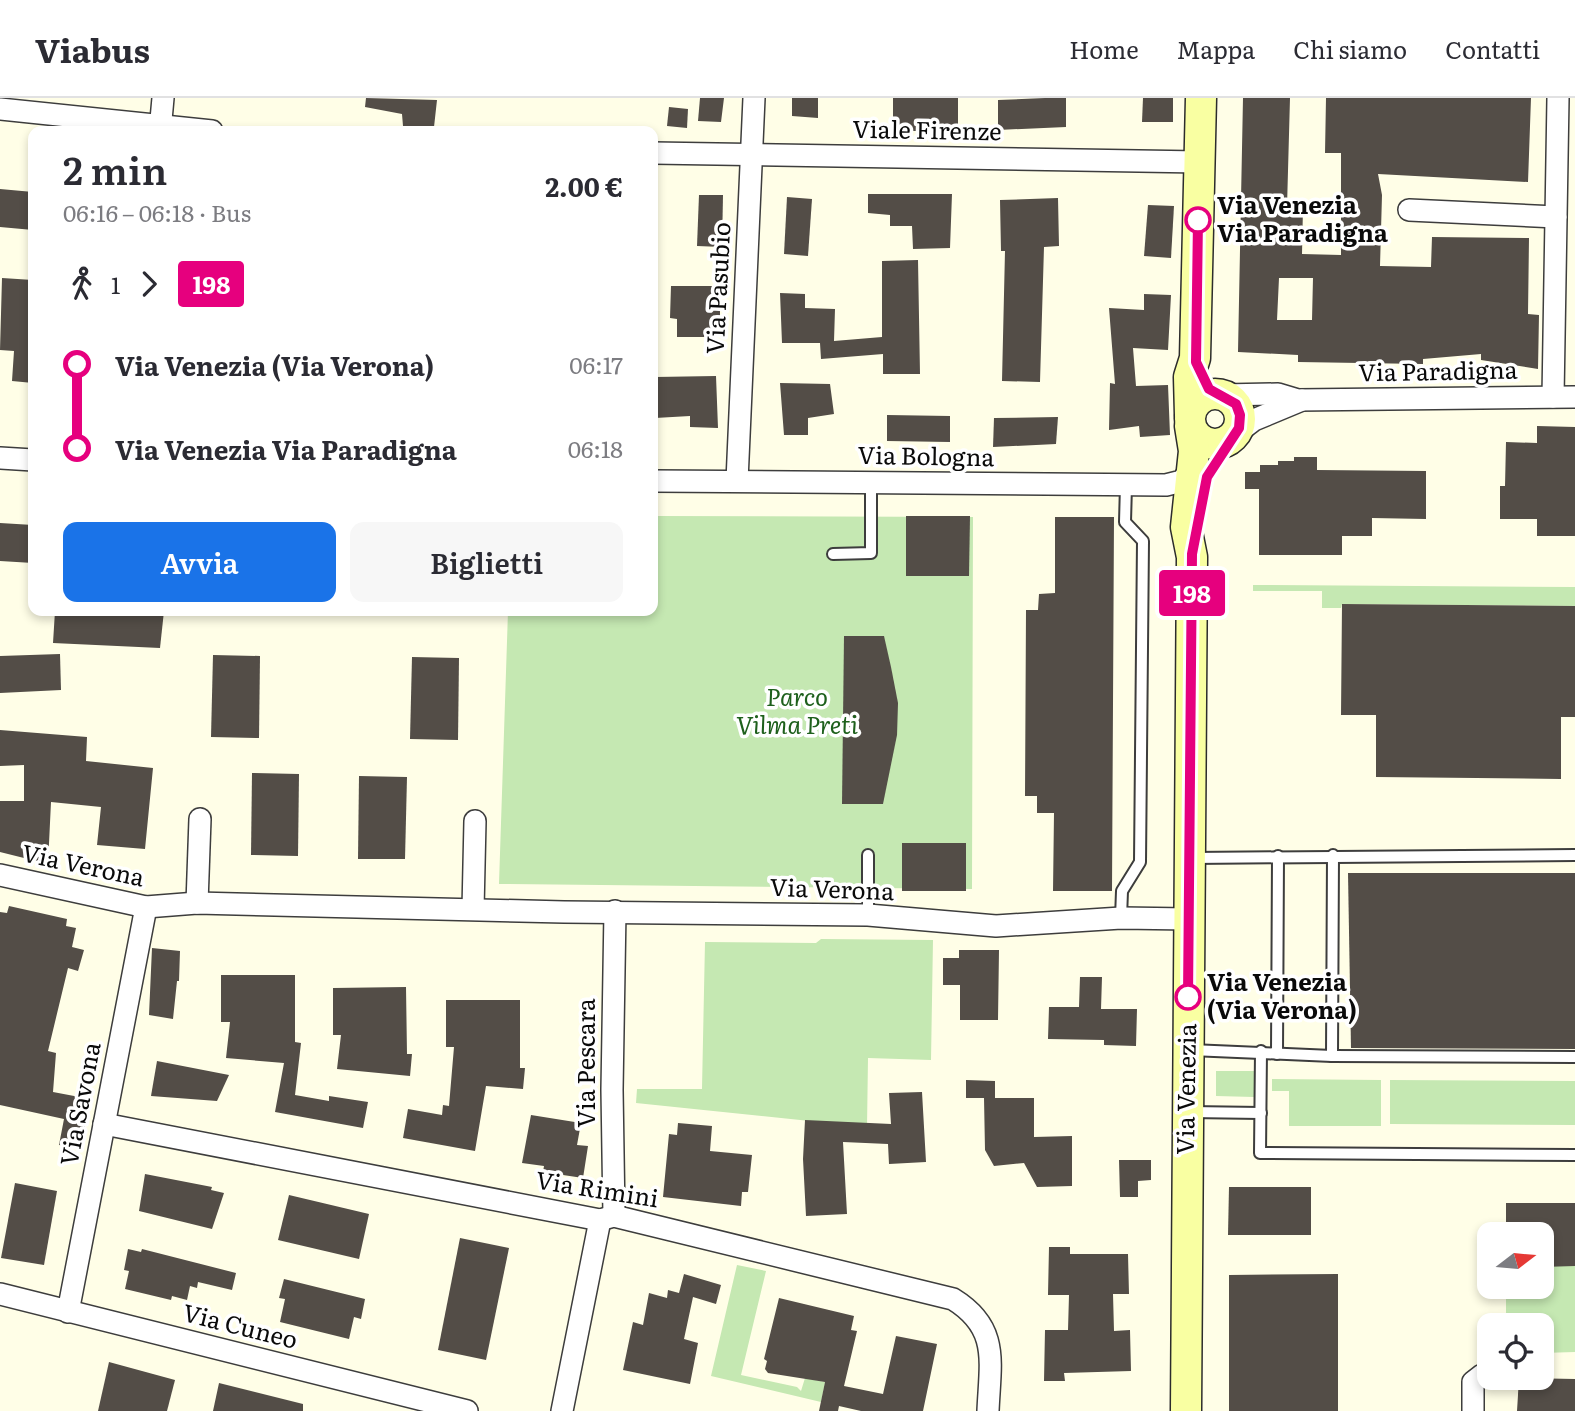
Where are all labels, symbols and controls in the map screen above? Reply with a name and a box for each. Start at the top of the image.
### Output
text: Viabus [35,24,150,73]
text: Home [1069,31,1139,66]
text: Mappa [1177,31,1255,66]
text: Chi siamo [1293,31,1407,66]
text: Contatti [1445,31,1540,66]
street label: Viale Firenze [852,110,1002,147]
text: 2 min [63,140,167,197]
text: 2.00 € [545,166,623,205]
place label: Via Venezia Via Paradigna [1217,186,1388,249]
text: 06:16 – 06:18 · Bus [63,195,251,229]
marker: Via Venezia Via Paradigna [1185,207,1211,233]
street label: Via Pasubio [696,221,737,355]
icon: walk [63,265,101,303]
icon: forward [130,265,168,303]
text: 198 [192,266,230,301]
text: 1 [111,267,120,301]
text: Via Venezia (Via Verona) [115,345,434,384]
text: 06:17 [569,347,623,381]
street label: Via Paradigna [1358,351,1518,388]
text: Via Venezia Via Paradigna [115,429,457,468]
text: 06:18 [568,431,623,465]
street label: Via Bologna [857,436,995,473]
button: Avvia [63,522,336,602]
button: Biglietti [350,522,623,602]
line badge: 198 [1152,570,1232,616]
text: 198 [1173,575,1211,610]
park label: Parco Vilma Preti [736,678,858,741]
street label: Via Verona [19,834,148,894]
street label: Via Verona [769,868,895,907]
place label: Via Venezia (Via Verona) [1207,963,1357,1026]
marker: Via Venezia (Via Verona) [1175,984,1201,1010]
street label: Via Pescara [567,998,602,1128]
street label: Via Venezia [1166,1023,1203,1155]
street label: Via Savona [49,1039,108,1168]
street label: Via Rimini [534,1161,661,1214]
north arrow [1477,1222,1554,1298]
map controls [1477,1222,1554,1390]
street label: Via Cuneo [180,1293,302,1356]
button: locate [1477,1313,1554,1390]

